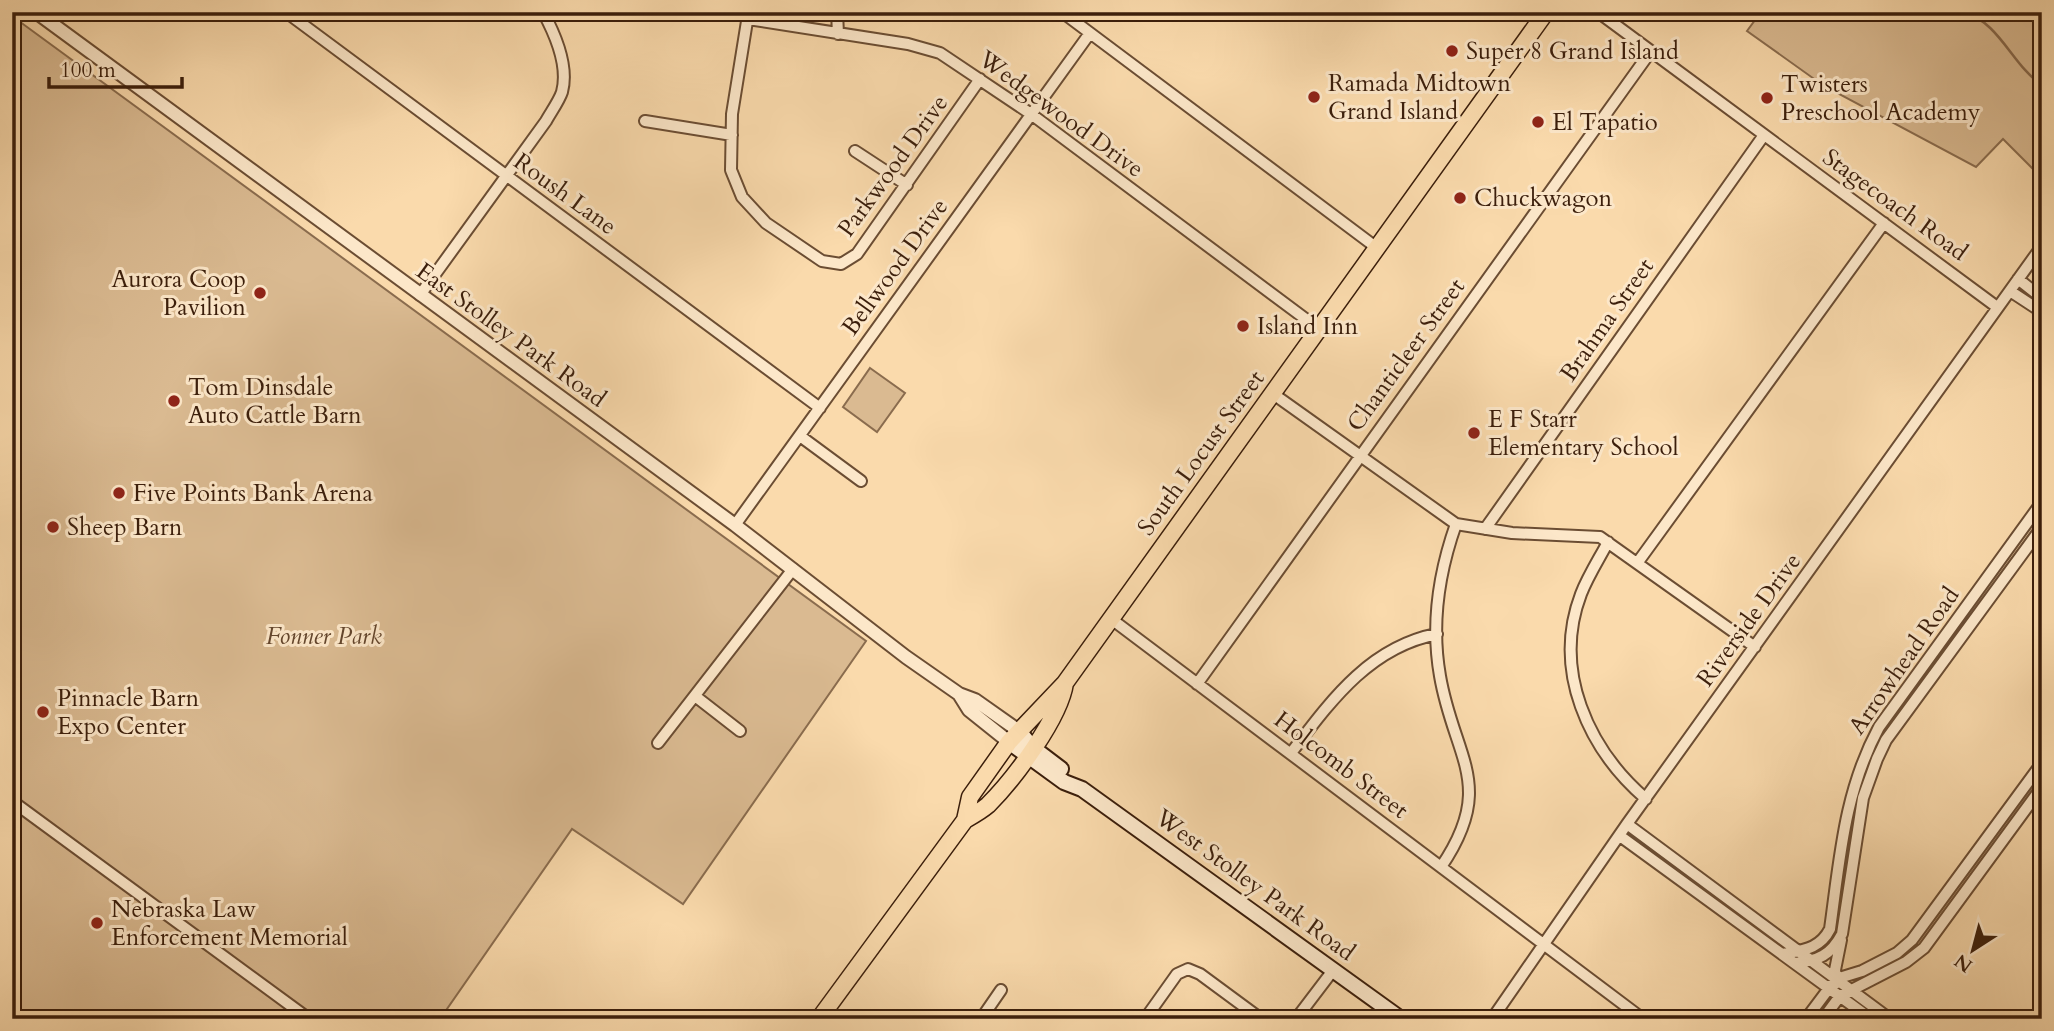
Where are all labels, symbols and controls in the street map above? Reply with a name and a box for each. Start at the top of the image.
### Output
place label: Super 8 Grand Island [1466,35,1679,68]
street label: Wedgewood Drive [971,42,1150,185]
marker: Super 8 Grand Island [1444,43,1460,59]
scale bar [49,46,182,90]
text: 100 m [60,56,116,85]
place label: Ramada Midtown Grand Island [1328,67,1511,128]
place label: Twisters Preschool Academy [1781,68,1981,129]
street label: Parkwood Drive [830,88,956,244]
marker: Ramada Midtown Grand Island [1306,89,1322,105]
marker: Twisters Preschool Academy [1759,90,1775,106]
place label: El Tapatio [1552,106,1658,139]
marker: El Tapatio [1530,114,1546,130]
street label: Stagecoach Road [1816,141,1974,269]
street label: Roush Lane [507,145,623,243]
place label: Chuckwagon [1474,182,1613,215]
marker: Chuckwagon [1452,190,1468,206]
street label: Bellwood Drive [834,192,956,342]
street label: Brahma Street [1552,251,1662,388]
street label: East Stolley Park Road [409,255,613,415]
place label: Aurora Coop Pavilion [111,263,246,324]
street label: Chanticleer Street [1339,271,1473,438]
marker: Aurora Coop Pavilion [252,285,268,301]
place label: Island Inn [1257,310,1358,343]
marker: Island Inn [1235,318,1251,334]
street label: South Locust Street [1130,363,1272,542]
place label: Tom Dinsdale Auto Cattle Barn [188,371,362,432]
marker: Tom Dinsdale Auto Cattle Barn [166,393,182,409]
place label: E F Starr Elementary School [1488,403,1679,464]
marker: E F Starr Elementary School [1466,425,1482,441]
place label: Five Points Bank Arena [133,477,374,510]
marker: Five Points Bank Arena [111,485,127,501]
place label: Sheep Barn [67,511,183,544]
marker: Sheep Barn [45,519,61,535]
street label: Riverside Drive [1689,546,1809,694]
street label: Arrowhead Road [1841,580,1967,741]
park label: Fonner Park [266,620,382,653]
place label: Pinnacle Barn Expo Center [57,682,199,743]
marker: Pinnacle Barn Expo Center [35,704,51,720]
street label: Holcomb Street [1267,704,1415,827]
street label: West Stolley Park Road [1148,801,1362,969]
place label: Nebraska Law Enforcement Memorial [111,893,348,954]
marker: Nebraska Law Enforcement Memorial [89,915,105,931]
north arrow [1938,916,2008,986]
text: N [1949,947,1978,978]

